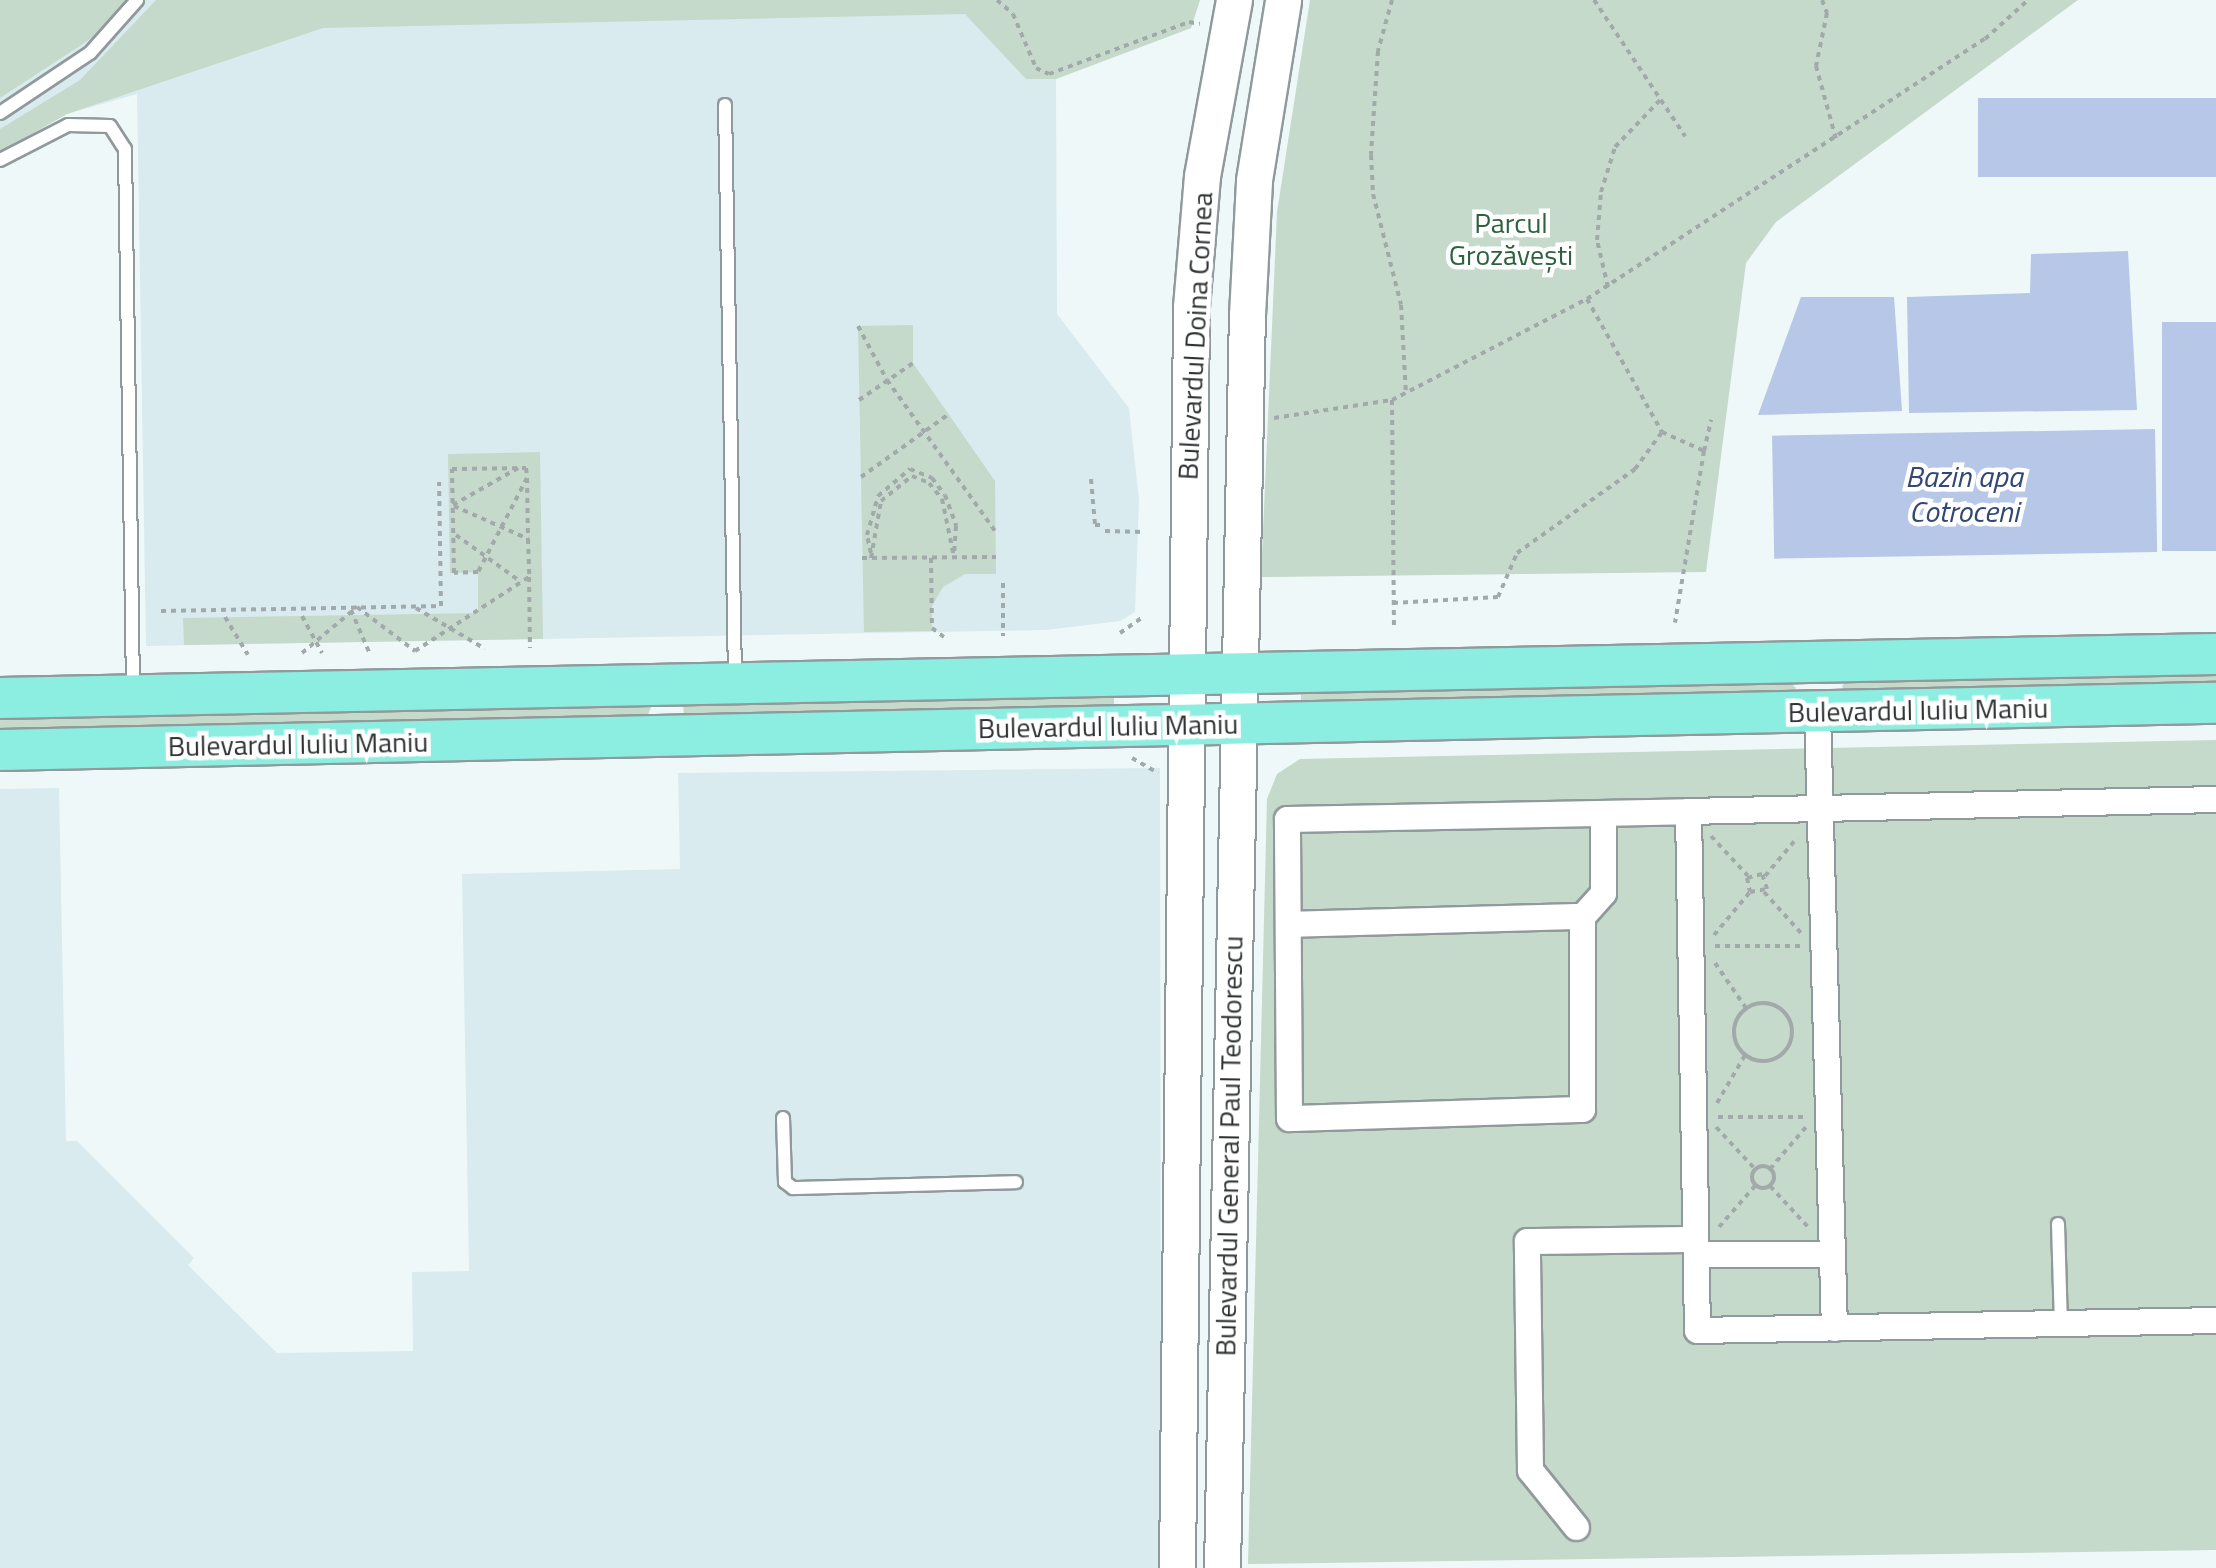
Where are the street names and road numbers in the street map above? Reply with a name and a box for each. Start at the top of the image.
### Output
street label: Bulevardul Doina Cornea [1171,191,1219,481]
street label: Bulevardul Iuliu Maniu [1788,691,2048,729]
street label: Bulevardul Iuliu Maniu [978,707,1238,745]
street label: Bulevardul Iuliu Maniu [168,725,428,763]
street label: Bulevardul General Paul Teodorescu [1209,935,1249,1357]

